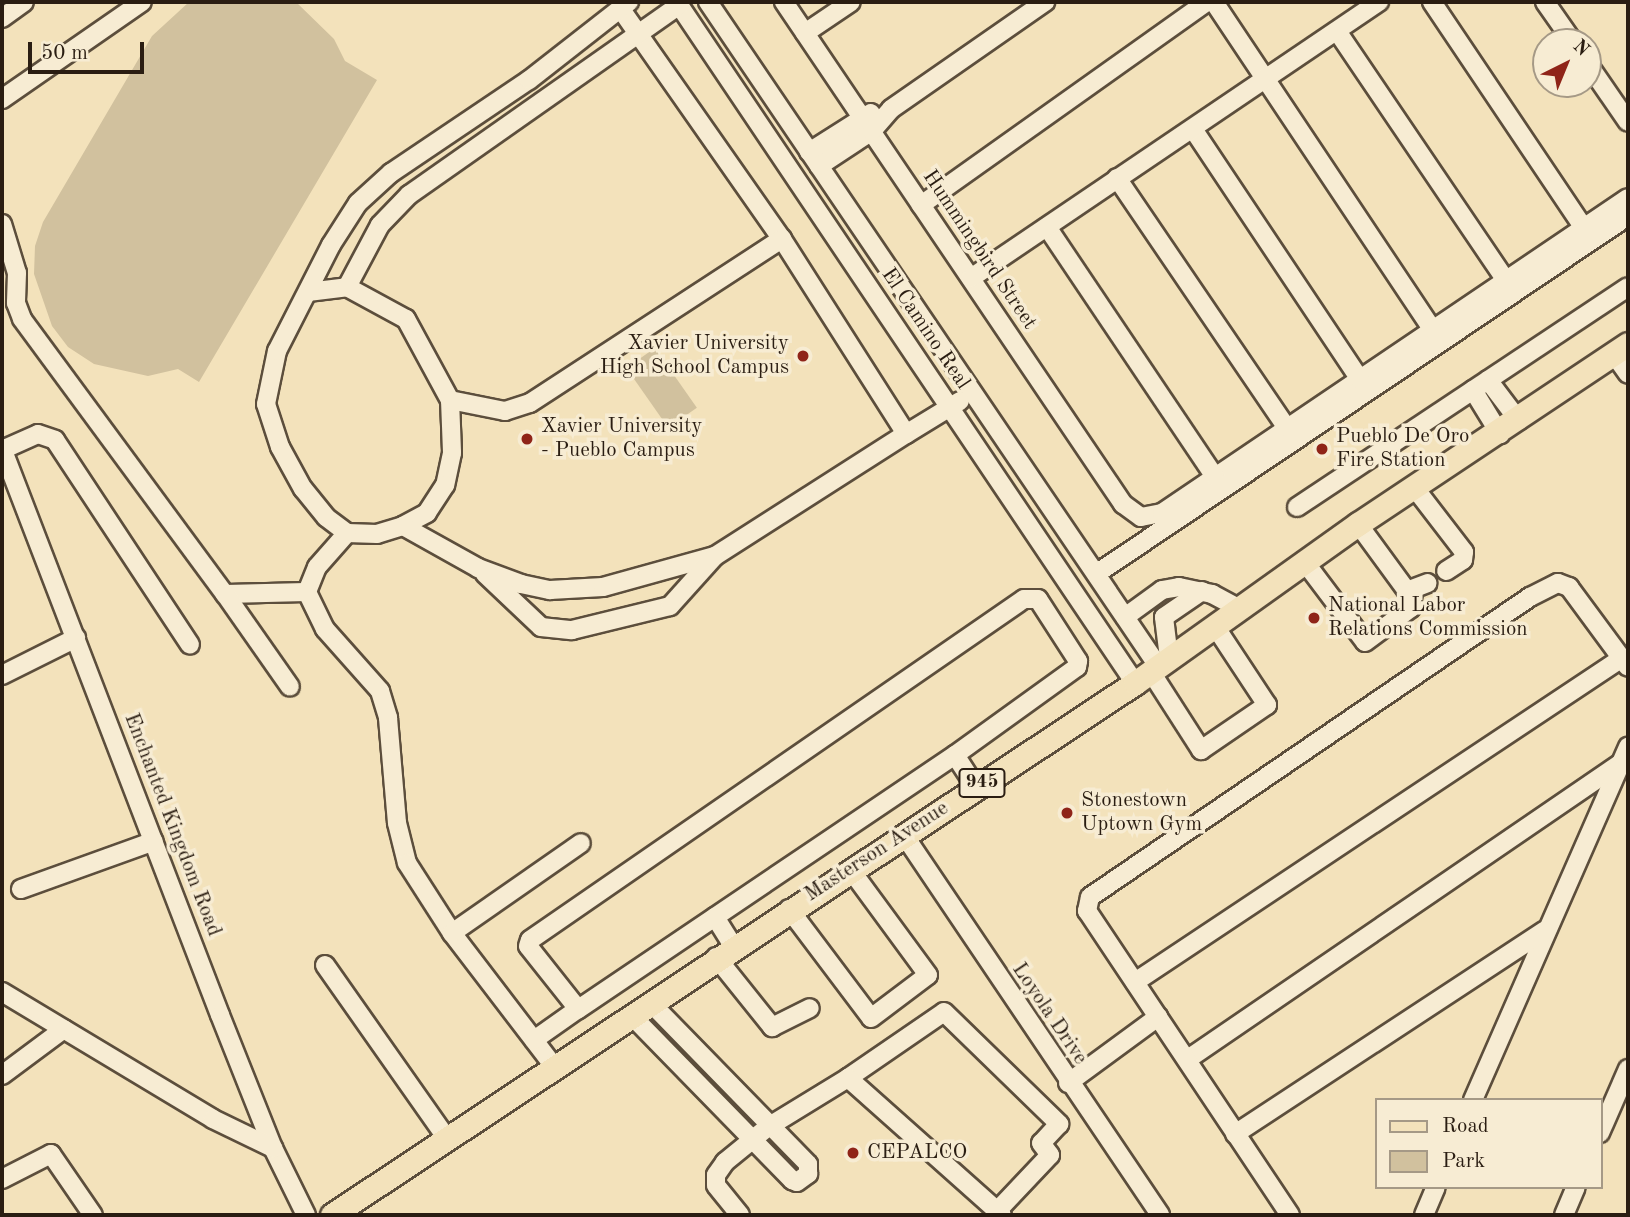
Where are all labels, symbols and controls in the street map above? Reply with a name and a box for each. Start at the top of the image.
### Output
scale bar [32,28,147,72]
north arrow [1532,28,1602,98]
text: N [1569,37,1592,61]
text: 50 m [41,43,88,64]
street label: Hummingbird Street [916,165,1042,335]
street label: El Camino Real [875,263,975,395]
place label: Xavier University High School Campus [600,331,789,381]
marker: Xavier University High School Campus [795,348,811,364]
place label: Xavier University - Pueblo Campus [541,414,702,464]
place label: Pueblo De Oro Fire Station [1336,424,1470,474]
marker: Xavier University - Pueblo Campus [519,431,535,447]
marker: Pueblo De Oro Fire Station [1314,441,1330,457]
place label: National Labor Relations Commission [1328,593,1528,643]
marker: National Labor Relations Commission [1306,610,1322,626]
street label: Enchanted Kingdom Road [118,710,226,940]
road number: 945 [958,768,1006,798]
place label: Stonestown Uptown Gym [1081,788,1202,838]
street label: Masterson Avenue [800,796,954,908]
marker: Stonestown Uptown Gym [1059,805,1075,821]
street label: Loyola Drive [1006,958,1092,1070]
legend [1374,1098,1602,1189]
text: Road [1442,1116,1489,1137]
place label: CEPALCO [867,1140,967,1166]
marker: CEPALCO [845,1145,861,1161]
text: Park [1442,1151,1485,1172]

